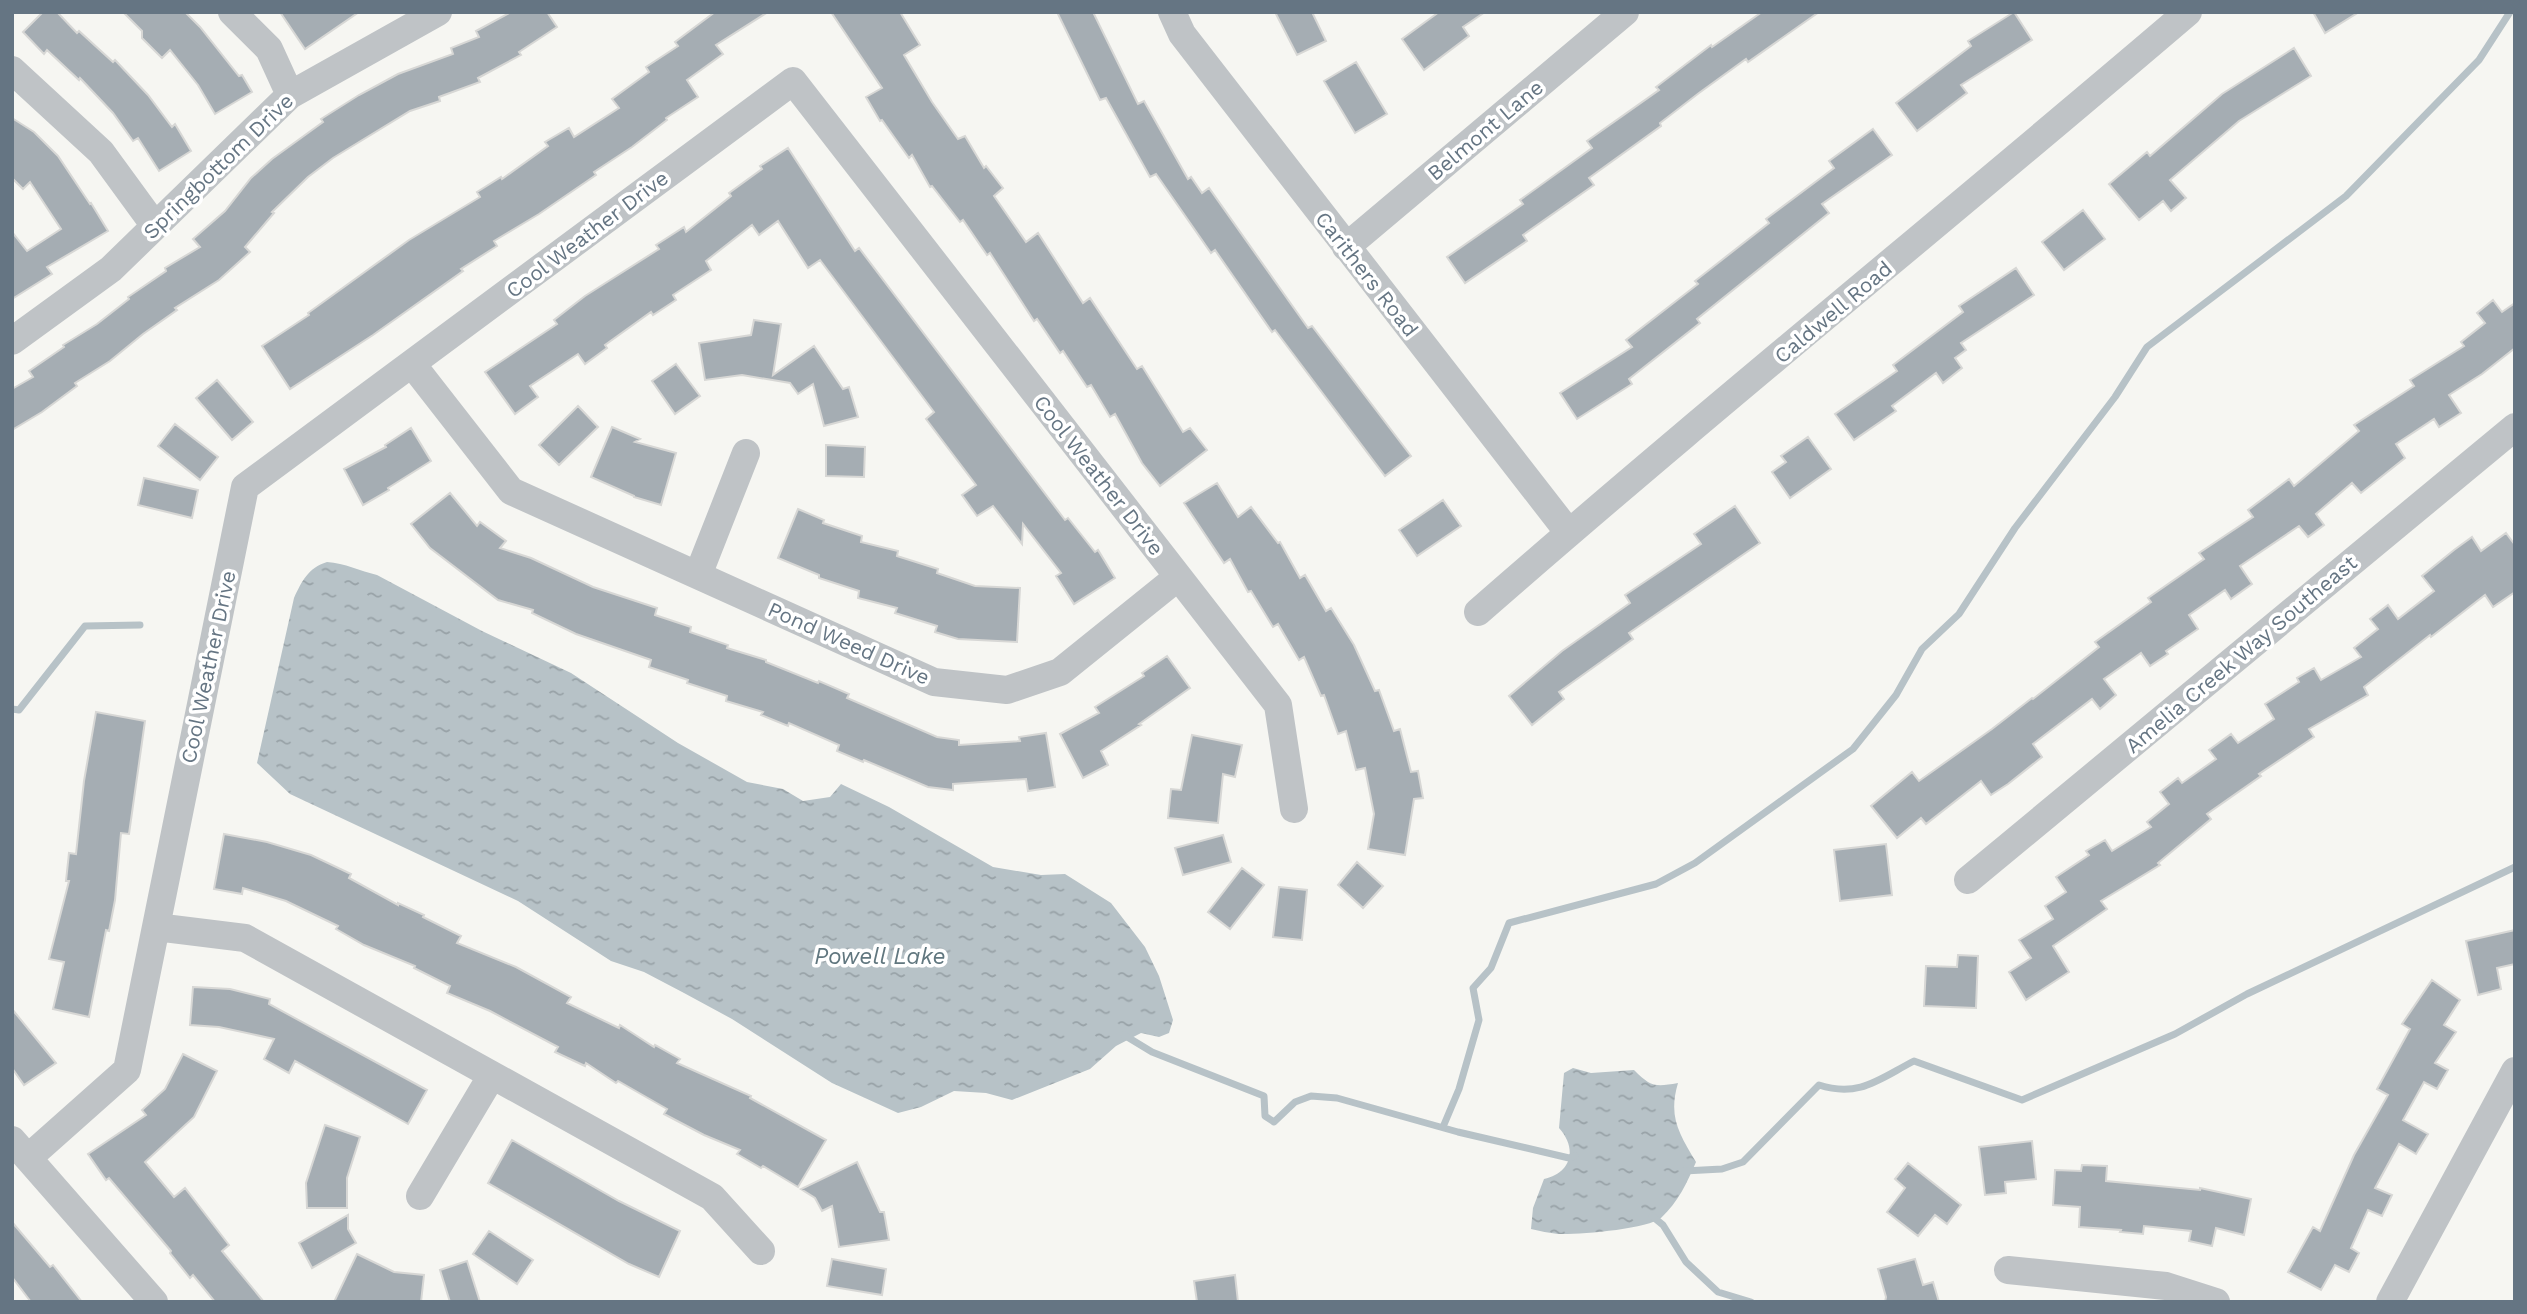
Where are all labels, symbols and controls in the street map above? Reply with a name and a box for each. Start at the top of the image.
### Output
street label: Belmont Lane [1422,74,1548,186]
street label: Springbottom Drive [138,88,298,244]
street label: Cool Weather Drive [501,165,673,303]
street label: Carithers Road [1310,206,1424,342]
street label: Caldwell Road [1769,256,1897,368]
street label: Cool Weather Drive [1029,390,1169,560]
street label: Amelia Creek Way Southeast [2120,550,2362,758]
street label: Cool Weather Drive [175,568,241,766]
street label: Pond Weed Drive [764,596,934,690]
water label: Powell Lake [814,943,946,970]

